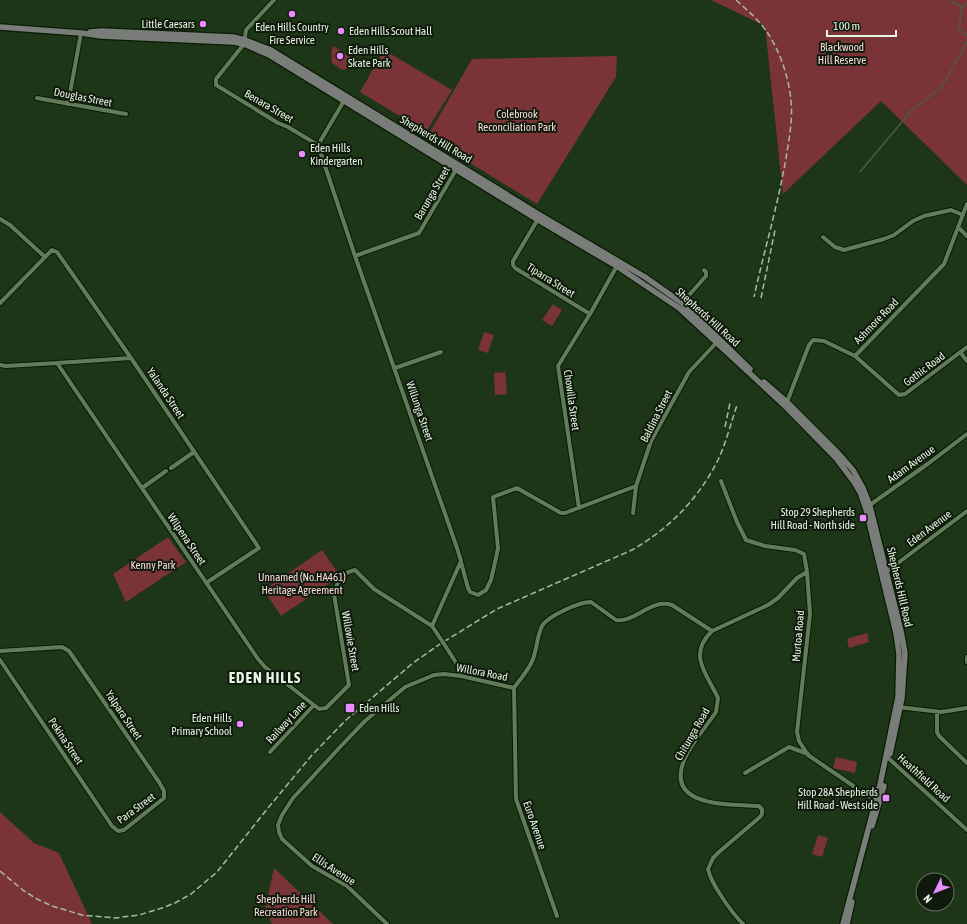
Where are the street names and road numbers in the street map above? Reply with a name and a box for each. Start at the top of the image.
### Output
street label: Douglas Street [53,85,113,109]
street label: Benara Street [242,87,296,125]
street label: Shepherds Hill Road [398,113,474,165]
street label: Barunga Street [412,164,452,222]
street label: Tiparra Street [525,260,577,300]
street label: Shepherds Hill Road [674,285,742,349]
street label: Ashmore Road [851,296,901,346]
street label: Gothic Road [901,350,947,388]
street label: Yalanda Street [145,365,187,421]
street label: Chowilla Street [562,369,582,431]
street label: Willunga Street [404,380,436,442]
street label: Baldina Street [638,388,674,444]
street label: Adam Avenue [885,443,937,485]
street label: Eden Avenue [905,508,953,548]
street label: Wilpena Street [165,511,209,567]
street label: Shepherds Hill Road [885,546,915,628]
street label: Willowie Street [340,610,362,672]
street label: Murtoa Road [790,610,806,662]
street label: Willora Road [455,661,509,683]
street label: Yalpara Street [103,688,145,742]
street label: Railway Lane [263,698,309,746]
street label: Chitunga Road [672,706,712,762]
street label: Pekina Street [46,716,86,766]
street label: Heathfield Road [895,751,953,805]
street label: Para Street [115,790,157,826]
street label: Euro Avenue [521,799,549,851]
street label: Ellis Avenue [310,851,358,887]

